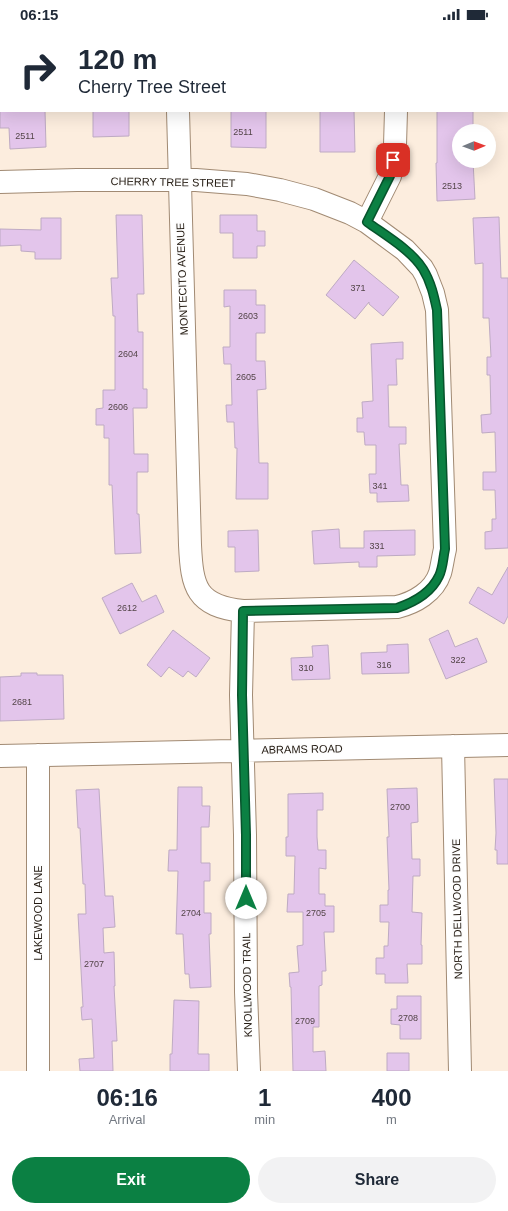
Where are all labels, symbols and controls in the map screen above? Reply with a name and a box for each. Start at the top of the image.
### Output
text: 06:15 [20,6,58,23]
icon: right [12,44,64,96]
text: 120 m [78,44,157,75]
text: Cherry Tree Street [78,77,226,97]
north arrow [452,124,496,168]
map controls [452,124,496,168]
house number: 2511 [233,127,253,137]
house number: 2511 [15,131,35,141]
pin [376,143,410,177]
icon: arrive [382,149,404,171]
street label: CHERRY TREE STREET [111,175,236,189]
house number: 2513 [442,181,462,191]
street label: MONTECITO AVENUE [174,222,190,336]
house number: 371 [350,283,366,293]
house number: 2603 [238,311,258,321]
house number: 2604 [118,349,138,359]
house number: 2605 [236,372,256,382]
house number: 2606 [108,402,128,412]
house number: 341 [372,481,388,491]
house number: 331 [369,541,385,551]
house number: 2612 [117,603,137,613]
house number: 322 [450,655,466,665]
house number: 316 [376,660,392,670]
house number: 310 [298,663,314,673]
house number: 2681 [12,697,32,707]
street label: ABRAMS ROAD [261,742,343,756]
house number: 2700 [390,802,410,812]
street label: NORTH DELLWOOD DRIVE [450,839,464,979]
street label: LAKEWOOD LANE [32,865,44,961]
position arrow [225,877,267,919]
house number: 2704 [181,908,201,918]
house number: 2705 [306,908,326,918]
street label: KNOLLWOOD TRAIL [240,933,254,1037]
house number: 2707 [84,959,104,969]
house number: 2708 [398,1013,418,1023]
house number: 2709 [295,1016,315,1026]
text: 06:16 [96,1084,158,1111]
text: 1 [258,1084,271,1111]
text: 400 [372,1084,412,1111]
text: Arrival [109,1112,146,1127]
text: min [254,1112,275,1127]
text: m [386,1112,397,1127]
button: Exit [12,1157,250,1203]
button: Share [258,1157,496,1203]

